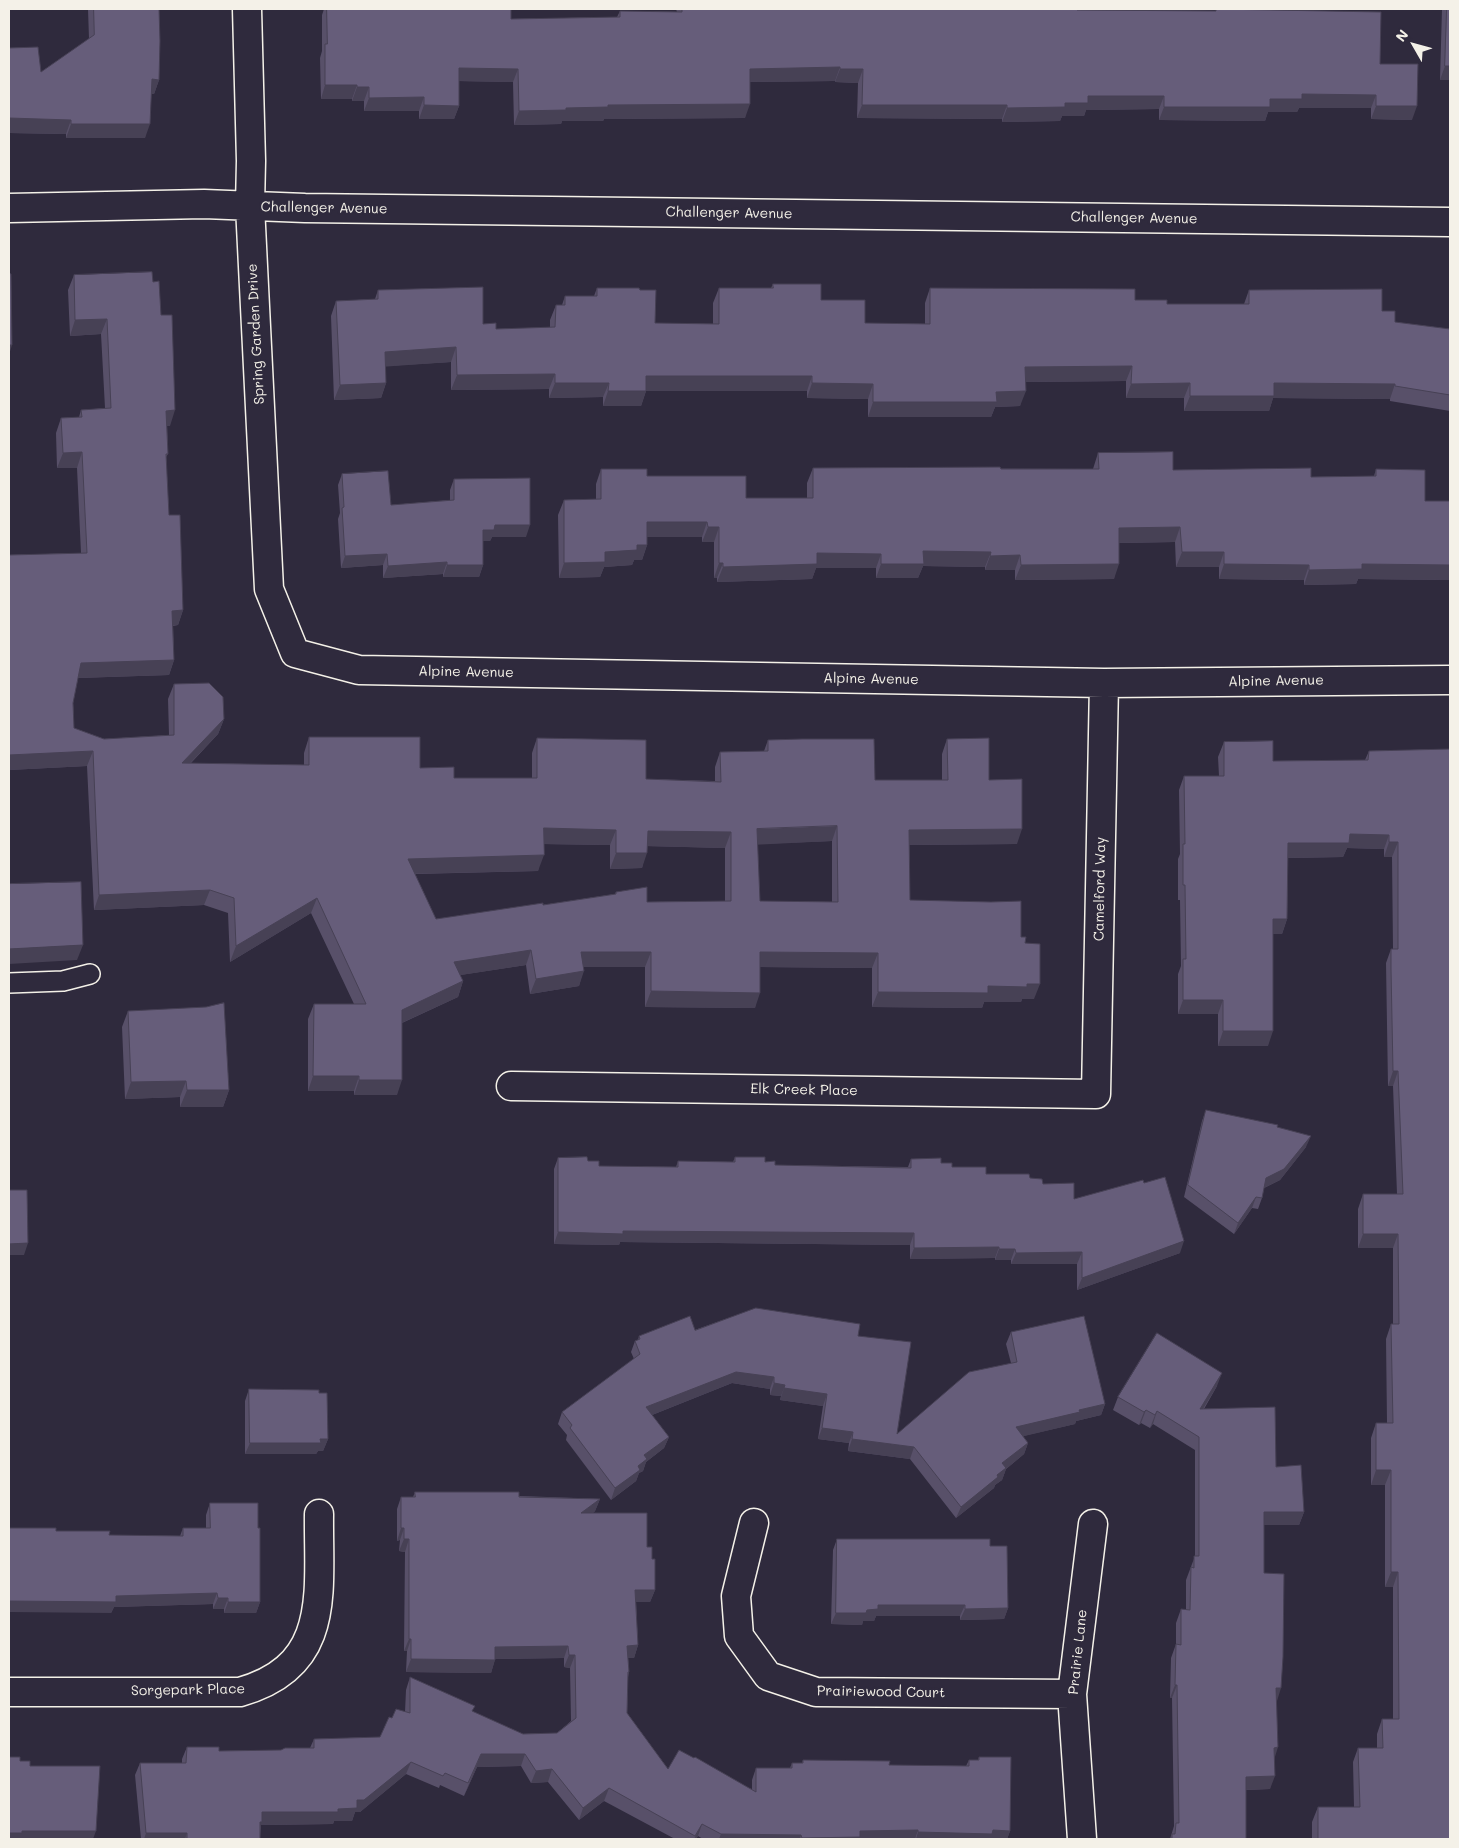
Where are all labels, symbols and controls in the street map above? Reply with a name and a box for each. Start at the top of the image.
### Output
north arrow [1389,20,1439,70]
text: N [1391,25,1413,46]
street label: Challenger Avenue [260,198,388,218]
street label: Challenger Avenue [665,203,793,223]
street label: Challenger Avenue [1070,208,1198,228]
street label: Spring Garden Drive [244,263,268,405]
street label: Alpine Avenue [418,663,514,681]
street label: Alpine Avenue [823,670,919,688]
street label: Alpine Avenue [1228,672,1324,690]
street label: Camelford Way [1091,837,1109,941]
street label: Elk Creek Place [750,1081,858,1099]
street label: Prairie Lane [1065,1609,1091,1695]
street label: Sorgepark Place [131,1681,245,1699]
street label: Prairiewood Court [817,1682,945,1702]

